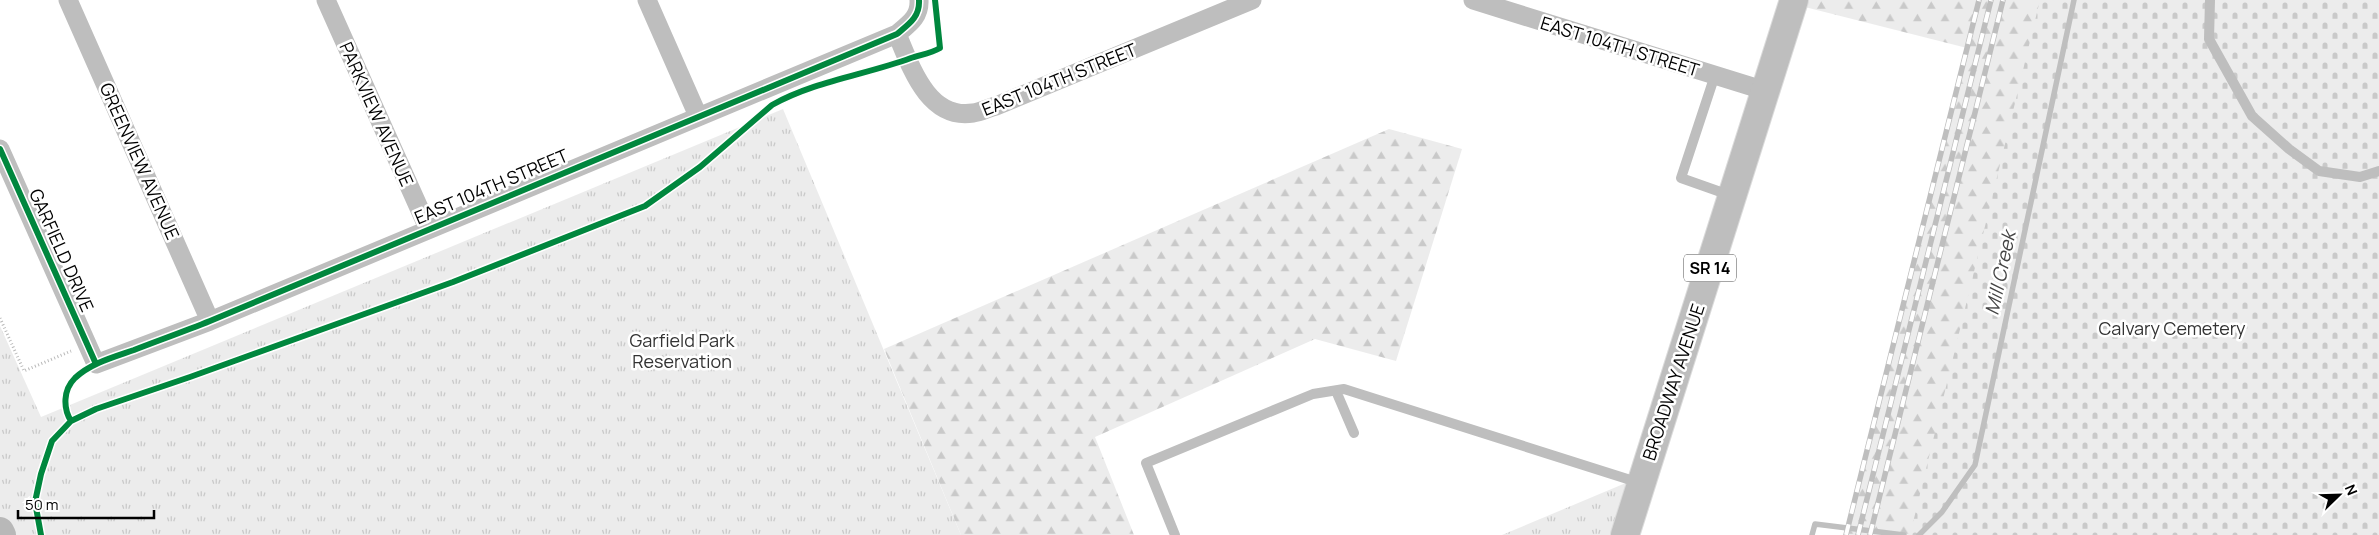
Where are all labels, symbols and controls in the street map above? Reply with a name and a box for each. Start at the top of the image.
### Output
street label: EAST 104TH STREET [1538,10,1703,82]
street label: EAST 104TH STREET [978,37,1140,121]
street label: PARKVIEW AVENUE [334,38,420,190]
street label: GREENVIEW AVENUE [95,79,185,243]
street label: EAST 104TH STREET [410,143,572,229]
street label: GARFIELD DRIVE [24,185,100,315]
water label: Mill Creek [1978,226,2022,317]
road number: SR 14 [1684,254,1736,282]
street label: BROADWAY AVENUE [1636,301,1710,463]
park label: Calvary Cemetery [2098,316,2246,340]
park label: Garfield Park Reservation [630,328,736,373]
north arrow [2314,470,2364,520]
text: N [2341,481,2362,498]
scale bar [18,488,154,520]
text: 50 m [25,494,59,515]

